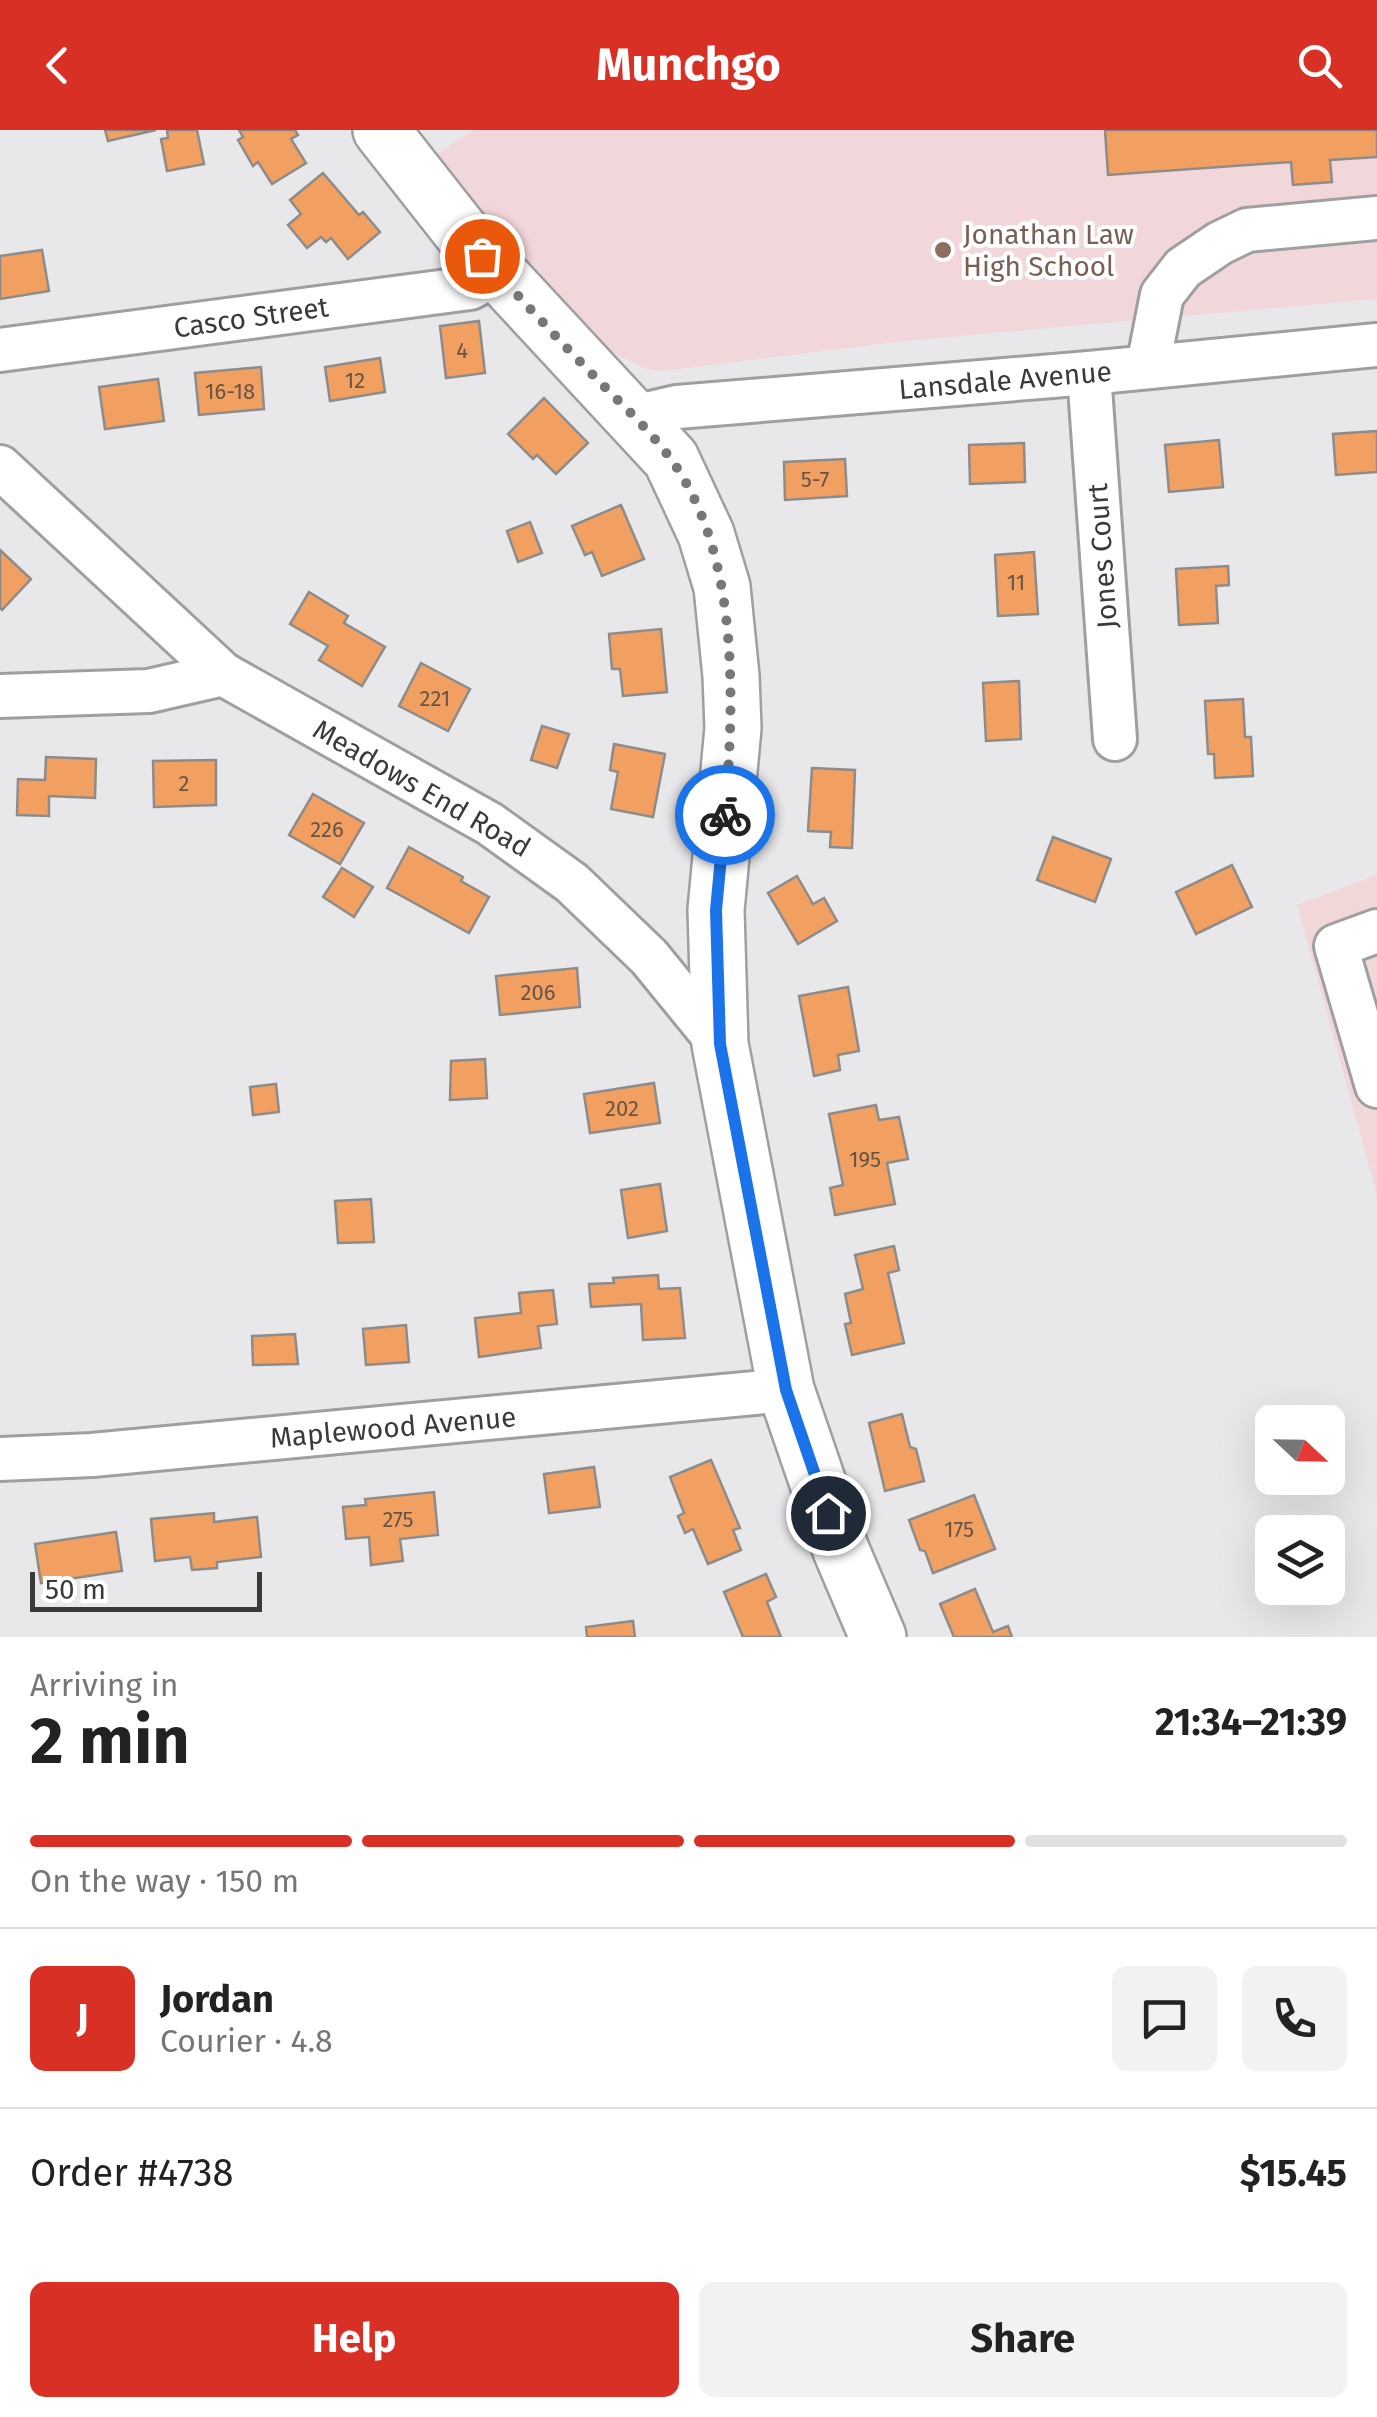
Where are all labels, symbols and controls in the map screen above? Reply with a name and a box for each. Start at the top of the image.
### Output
icon: back [30,38,85,93]
text: Munchgo [596,38,781,92]
icon: search [1292,38,1347,93]
pin [440,214,525,299]
place label: Jonathan Law High School [963,218,1134,283]
icon: bag [455,229,510,284]
marker: Jonathan Law High School [932,239,954,261]
street label: Casco Street [172,290,331,345]
house number: 4 [456,337,468,364]
street label: Lansdale Avenue [897,355,1113,406]
house number: 12 [345,367,365,394]
house number: 16-18 [205,378,255,405]
house number: 5-7 [801,466,829,493]
street label: Jones Court [1081,481,1124,630]
house number: 11 [1007,569,1025,596]
house number: 221 [420,685,450,712]
street label: Meadows End Road [307,713,536,864]
courier [675,765,775,865]
house number: 2 [179,770,189,797]
icon: bike [698,788,753,843]
house number: 226 [310,816,344,843]
house number: 206 [521,979,555,1006]
house number: 202 [605,1095,639,1122]
house number: 195 [849,1146,881,1173]
street label: Maplewood Avenue [269,1400,517,1455]
north arrow [1255,1405,1345,1495]
map controls [1255,1405,1345,1605]
pin [786,1471,871,1556]
icon: home [801,1486,856,1541]
house number: 275 [382,1506,414,1533]
button: layers [1255,1515,1345,1605]
house number: 175 [944,1516,974,1543]
scale bar [30,1567,262,1612]
text: 50 m [45,1573,106,1606]
text: Arriving in [30,1666,178,1704]
text: 21:34–21:39 [1155,1699,1347,1745]
text: 2 min [30,1702,190,1780]
text: On the way · 150 m [30,1862,299,1900]
button: chat [1112,1966,1217,2071]
button: phone [1242,1966,1347,2071]
text: Jordan [160,1976,274,2022]
text: J [76,1995,89,2041]
text: Courier · 4.8 [160,2022,333,2060]
text: Order #4738 [30,2150,233,2196]
text: $15.45 [1240,2150,1347,2196]
button: Help [30,2282,679,2397]
button: Share [699,2282,1347,2397]

